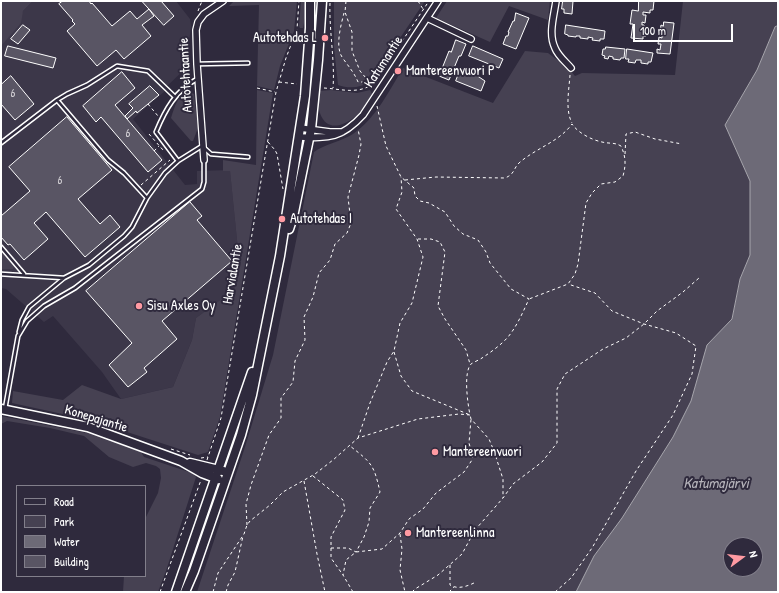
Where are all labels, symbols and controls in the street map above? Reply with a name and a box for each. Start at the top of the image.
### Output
scale bar [635,16,735,42]
text: 100 m [640,22,666,39]
place label: Autotehdas L [253,30,317,46]
marker: Autotehdas L [320,33,330,43]
street label: Katumantie [361,33,407,91]
street label: Autotehtaantie [176,37,196,113]
place label: Mantereenvuori P [406,63,495,79]
marker: Mantereenvuori P [393,66,403,76]
house number: 6 [11,87,15,101]
house number: 6 [126,127,130,141]
house number: 6 [58,174,62,188]
place label: Autotehdas I [290,211,352,227]
marker: Autotehdas I [277,214,287,224]
street label: Harvialantie [219,243,247,305]
place label: Sisu Axles Oy [147,298,215,314]
marker: Sisu Axles Oy [134,301,144,311]
street label: Konepajantie [62,401,130,437]
place label: Mantereenvuori [443,444,522,460]
marker: Mantereenvuori [430,447,440,457]
water label: Katumajärvi [683,475,749,493]
legend [16,485,146,577]
text: Road [54,493,74,510]
text: Park [54,513,74,530]
place label: Mantereenlinna [416,525,494,541]
marker: Mantereenlinna [403,528,413,538]
text: Water [54,533,80,550]
north arrow [723,537,763,577]
text: N [746,550,761,559]
text: Building [54,553,89,570]

